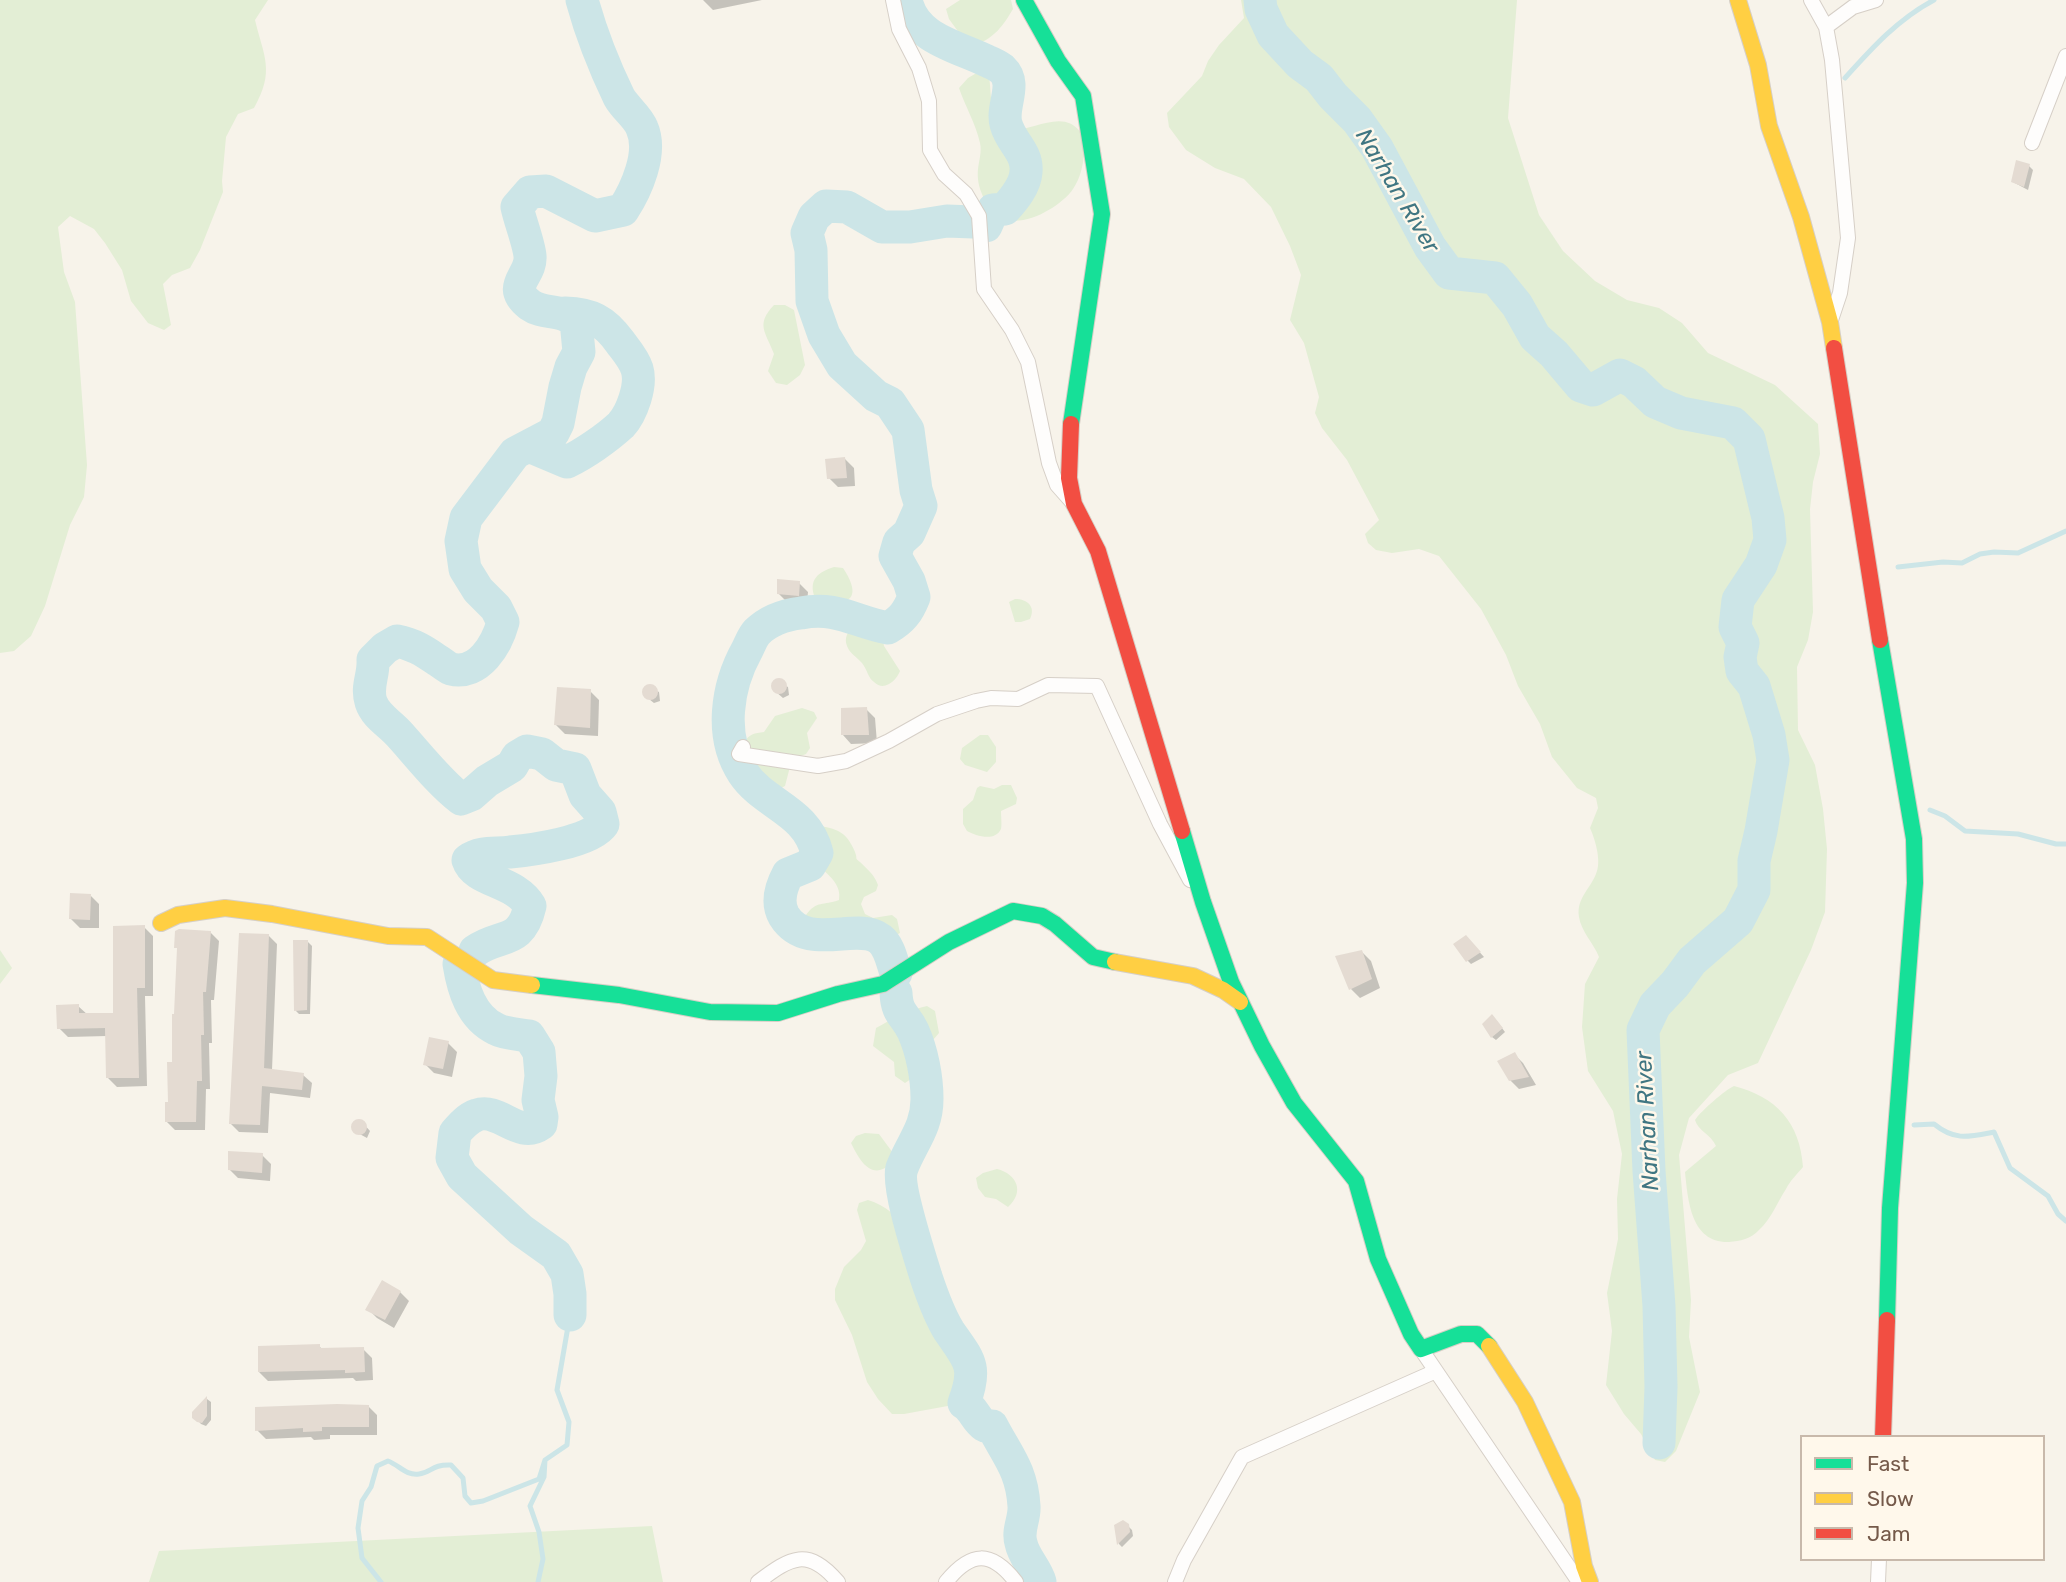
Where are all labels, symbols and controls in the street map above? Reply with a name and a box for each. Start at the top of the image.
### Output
water label: Narhan River [1349,124,1445,258]
water label: Narhan River [1631,1050,1665,1192]
legend [1800,1435,2045,1561]
text: Fast [1867,1451,1909,1476]
text: Slow [1867,1486,1914,1511]
text: Jam [1867,1521,1911,1546]

